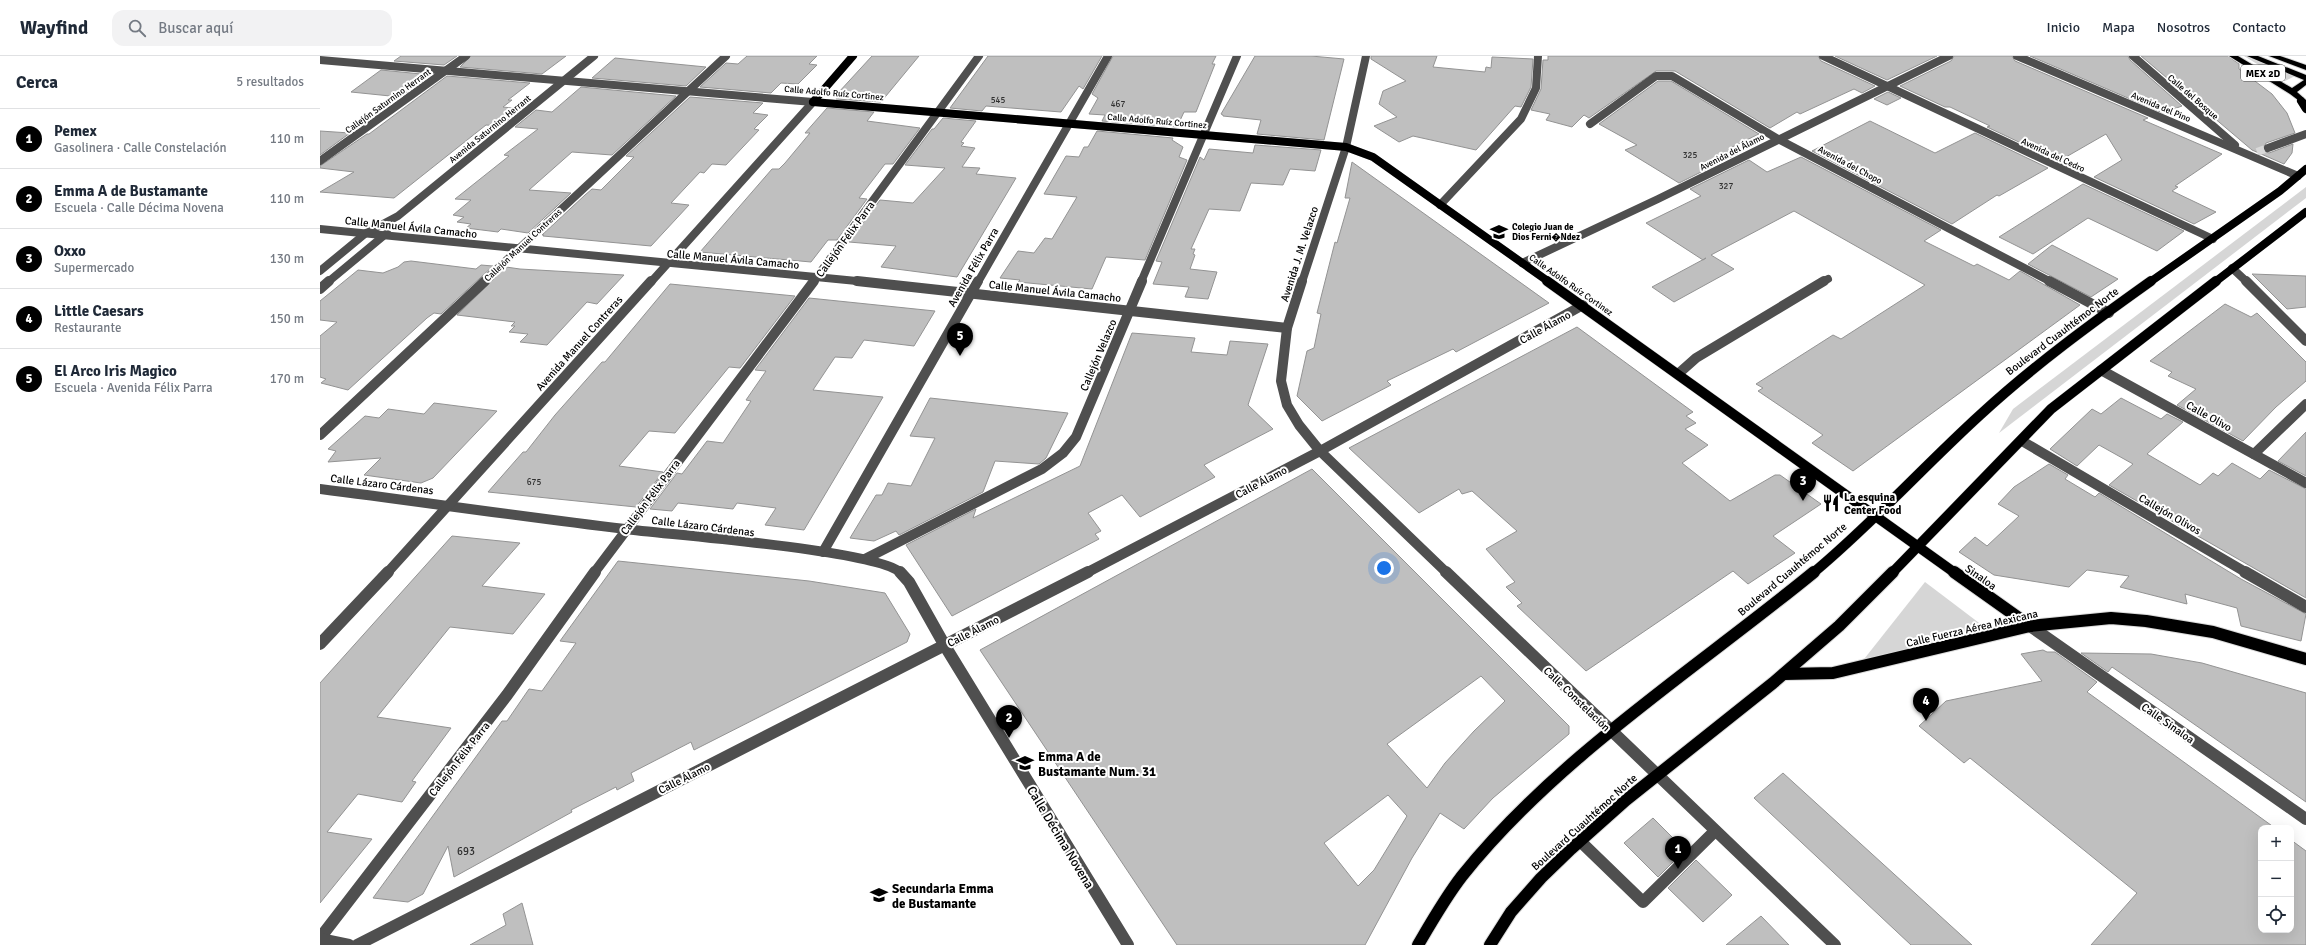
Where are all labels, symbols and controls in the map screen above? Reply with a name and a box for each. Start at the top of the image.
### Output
search box [112,10,392,46]
text: Wayfind [20,16,88,40]
icon: search [126,17,148,39]
text: Buscar aquí [158,19,233,37]
text: Inicio [2047,19,2080,36]
text: Mapa [2102,19,2135,36]
text: Nosotros [2157,19,2210,36]
text: Contacto [2232,19,2286,36]
road number: MEX 2D [2241,65,2285,81]
street label: Callejón Saturnino Herrant [343,67,433,136]
text: Cerca [16,72,58,93]
street label: Calle del Bosque [2165,72,2221,123]
text: 5 resultados [236,74,304,90]
street label: Calle Adolfo Ruíz Cortinez [784,84,884,103]
street label: Avenida del Pino [2129,90,2192,125]
street label: Avenida Saturnino Herrant [447,93,533,166]
house number: 545 [991,95,1005,106]
house number: 467 [1111,99,1125,110]
street label: Calle Adolfo Ruíz Cortinez [1107,112,1207,131]
text: Pemex [54,122,97,140]
street label: Avenida del Álamo [1697,130,1767,173]
text: 1 [25,131,33,147]
text: 110 m [270,131,304,147]
street label: Avenida del Cedro [2019,136,2087,175]
text: Gasolinera · Calle Constelación [54,140,227,156]
street label: Avenida del Chopo [1816,144,1884,187]
house number: 325 [1683,150,1697,161]
house number: 327 [1719,181,1733,192]
text: Emma A de Bustamante [54,182,208,200]
text: 2 [25,191,33,207]
text: 110 m [270,191,304,207]
street label: Callejón Félix Parra [813,198,878,280]
text: Escuela · Calle Décima Novena [54,200,224,216]
street label: Avenida J. M. Velazco [1278,205,1321,304]
street label: Callejón Manuel Contreras [482,207,564,284]
street label: Calle Manuel Ávila Camacho [344,213,478,241]
school or university icon: Colegio Juan de Dios Ferni�Ndez [1489,222,1509,242]
place label: Colegio Juan de Dios Ferni�Ndez [1512,222,1580,243]
street label: Avenida Félix Parra [945,225,1002,309]
text: Oxxo [54,242,86,260]
street label: Calle Manuel Ávila Camacho [666,246,800,272]
text: 3 [25,251,33,267]
text: 130 m [270,251,304,267]
street label: Calle Adolfo Ruíz Cortinez [1527,252,1615,319]
text: Supermercado [54,260,134,276]
street label: Calle Manuel Ávila Camacho [988,277,1122,305]
street label: Boulevard Cuauhtémoc Norte [2003,285,2121,378]
street label: Avenida Manuel Contreras [533,293,626,393]
text: Little Caesars [54,302,144,320]
street label: Calle Álamo [1517,307,1573,347]
text: 4 [25,311,33,327]
text: 150 m [270,311,304,327]
street label: Callejón Velazco [1077,317,1120,393]
text: Restaurante [54,320,121,336]
pin: 5 [947,323,973,356]
text: El Arco Iris Magico [54,362,177,380]
text: 5 [25,371,33,387]
text: 170 m [270,371,304,387]
text: Escuela · Avenida Félix Parra [54,380,213,396]
street label: Calle Olivo [2184,399,2234,434]
street label: Callejón Félix Parra [618,457,683,537]
street label: Calle Álamo [1233,462,1289,501]
pin: 3 [1790,468,1816,501]
street label: Calle Lázaro Cárdenas [330,472,434,497]
house number: 675 [527,477,541,488]
place label: La esquina Center Food [1844,491,1901,517]
street label: Callejón Olivos [2136,491,2203,538]
restaurant icon: La esquina Center Food [1821,493,1841,513]
street label: Calle Lázaro Cárdenas [651,514,755,539]
street label: Boulevard Cuauhtémoc Norte [1735,520,1849,619]
your location [1374,558,1394,578]
street label: Sinaloa [1963,562,1999,593]
street label: Calle Fuerza Aérea Mexicana [1905,607,2040,650]
street label: Calle Álamo [945,612,1001,650]
street label: Calle Constelación [1541,664,1613,734]
pin: 4 [1913,688,1939,721]
street label: Calle Sinaloa [2139,700,2197,747]
pin: 2 [996,705,1022,738]
street label: Callejón Félix Parra [426,719,493,799]
place label: Emma A de Bustamante Num. 31 [1038,749,1156,780]
school or university icon: Emma A de Bustamante Num. 31 [1015,753,1035,773]
street label: Calle Álamo [656,759,712,797]
street label: Boulevard Cuauhtémoc Norte [1529,771,1640,873]
street label: Calle Décima Novena [1023,783,1097,892]
map controls [2258,825,2294,933]
button: + [2258,825,2294,861]
pin: 1 [1665,836,1691,869]
house number: 693 [457,845,475,858]
button: − [2258,861,2294,897]
place label: Secundaria Emma de Bustamante [892,881,994,912]
school or university icon: Secundaria Emma de Bustamante [869,885,889,905]
button: locate [2258,897,2294,933]

